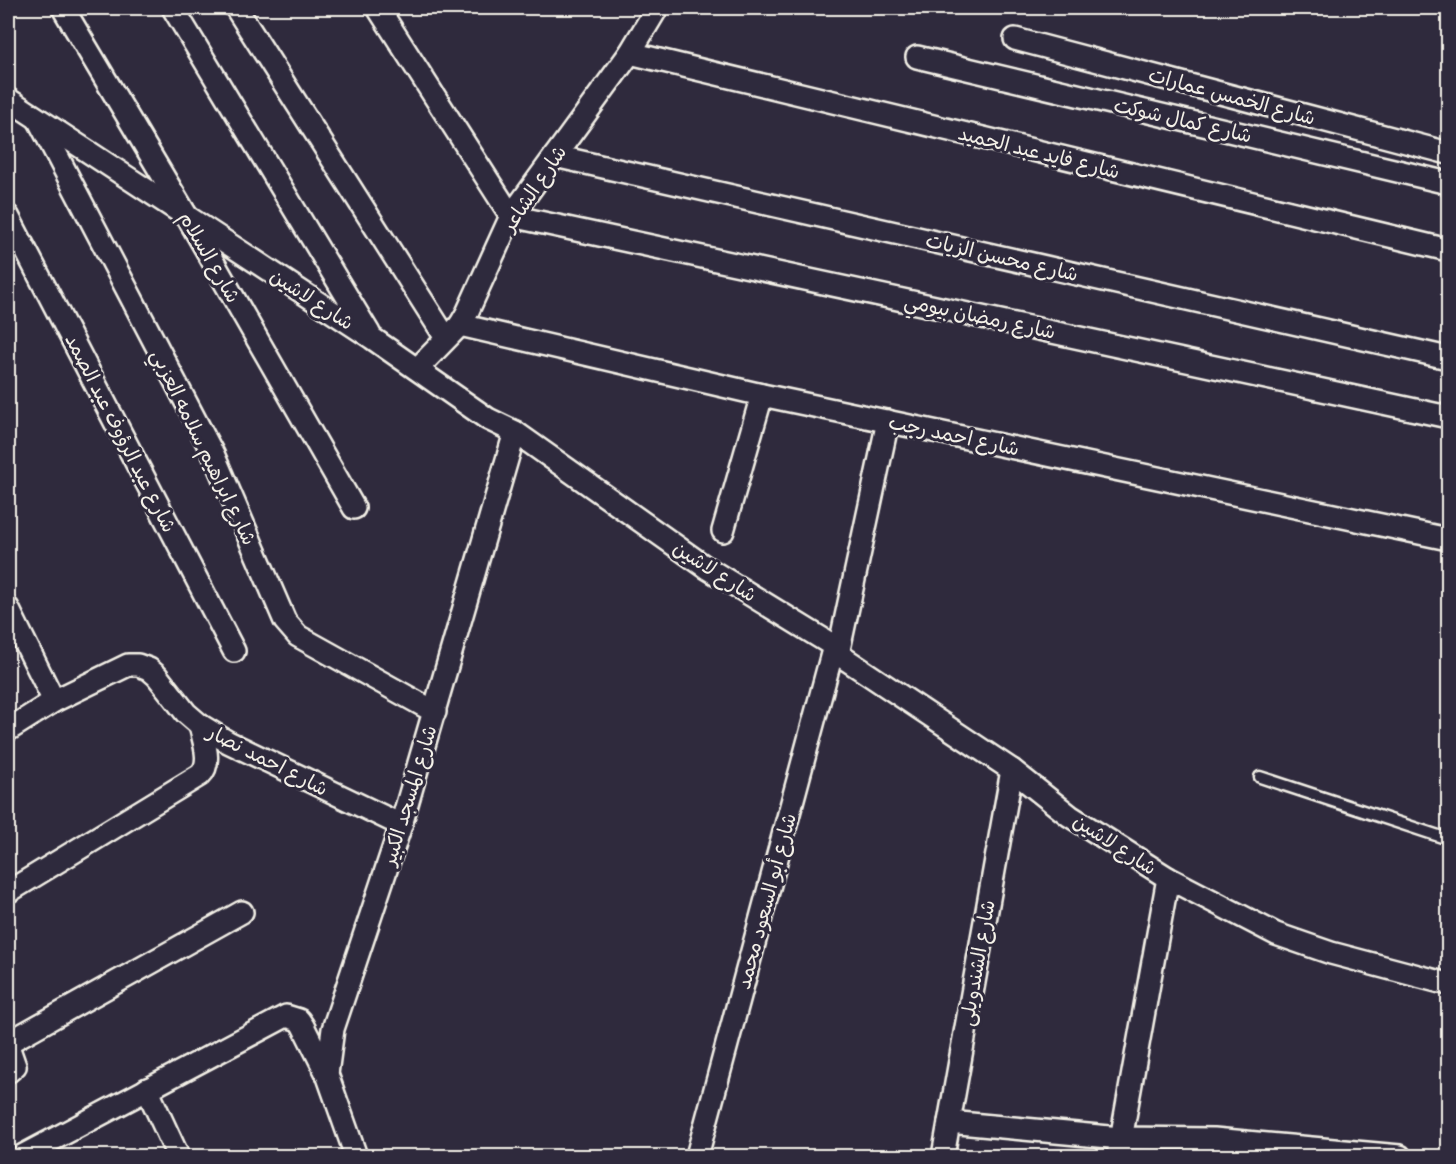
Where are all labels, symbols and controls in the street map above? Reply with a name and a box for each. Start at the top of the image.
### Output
street label: شارع الخمس عمارات [1145,62,1318,132]
street label: شارع كمال شوكت [1111,92,1254,150]
street label: شارع فايد عبد الحميد [955,120,1122,186]
street label: شارع الشاعر [495,141,573,238]
street label: شارع السلام [172,207,246,308]
street label: شارع محسن الزيات [923,228,1081,288]
street label: شارع لاشين [265,263,358,337]
street label: شارع رمضان بيومي [901,288,1058,350]
street label: شارع عبد الرؤوف عبد الصمد [59,330,182,537]
street label: شارع ابراهيم سلامه العزبي [141,345,262,551]
street label: شارع احمد رجب [886,409,1022,463]
street label: شارع لاشين [668,535,761,609]
street label: شارع احمد نصار [201,718,332,802]
street label: شارع المسجد الكبير [376,722,444,870]
street label: شارع لاشين [1068,808,1161,882]
street label: شارع أبو السعود محمد [731,810,803,992]
street label: شارع الشندويلى [954,898,1002,1028]

